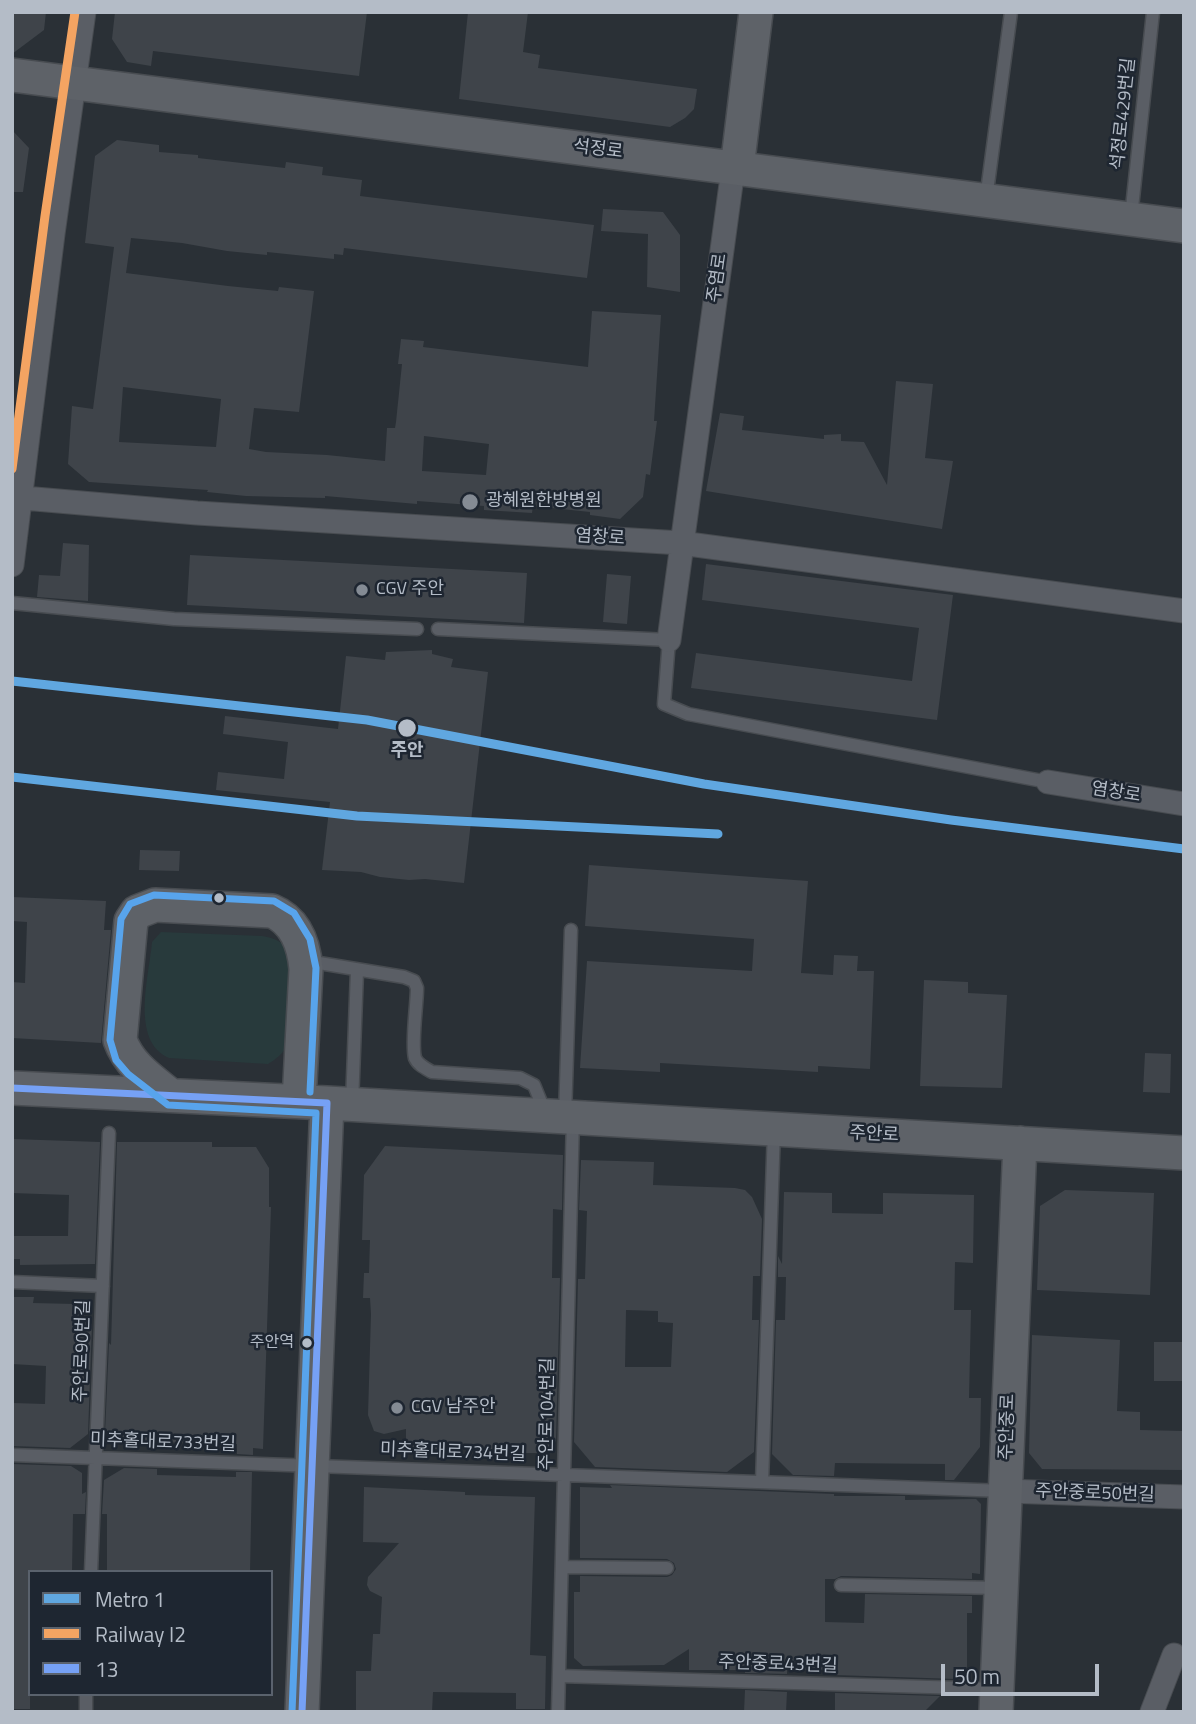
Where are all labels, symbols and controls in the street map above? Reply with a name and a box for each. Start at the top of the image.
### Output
street label: 석정로429번길 [1107,57,1141,171]
street label: 석정로 [572,136,624,164]
street label: 주염로 [704,252,732,304]
place label: 광혜원한방병원 [486,491,602,513]
marker: 광혜원한방병원 [460,492,480,512]
street label: 염창로 [574,525,626,551]
place label: CGV 주안 [376,579,444,601]
marker: CGV 주안 [354,582,370,598]
marker: 주안 [396,717,418,739]
place label: 주안 [390,741,424,763]
street label: 염창로 [1090,778,1142,808]
unlabelled marker [212,891,226,905]
street label: 주안로 [849,1123,899,1147]
street label: 주안로90번길 [70,1299,96,1403]
place label: 주안역 [250,1333,294,1353]
marker: 주안역 [300,1336,314,1350]
street label: 주안로104번길 [536,1357,560,1471]
street label: 주안중로 [996,1394,1020,1460]
place label: CGV 남주안 [411,1397,496,1419]
marker: CGV 남주안 [389,1400,405,1416]
street label: 미추홀대로733번길 [90,1430,236,1456]
street label: 미추홀대로734번길 [380,1440,526,1466]
street label: 주안중로50번길 [1035,1481,1155,1507]
legend [28,1570,273,1696]
text: Metro 1 [95,1583,165,1615]
text: Railway I2 [95,1618,186,1650]
scale bar [944,1650,1102,1694]
street label: 주안중로43번길 [718,1652,838,1678]
text: 13 [95,1653,119,1685]
text: 50 m [954,1660,1000,1692]

